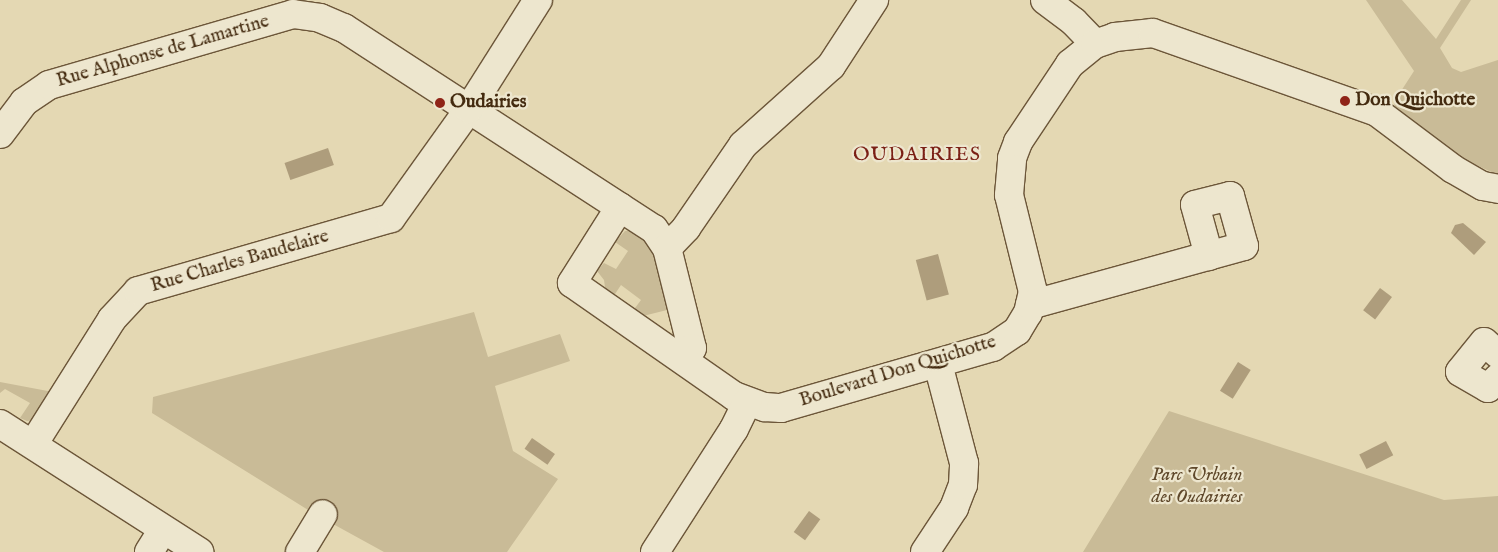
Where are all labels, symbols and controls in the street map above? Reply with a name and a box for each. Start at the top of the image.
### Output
street label: Rue Alphonse de Lamartine [54,11,272,93]
place label: Don Quichotte [1355,90,1475,112]
place label: Oudairies [450,92,526,114]
marker: Don Quichotte [1339,95,1351,107]
marker: Oudairies [434,97,446,109]
district label: OUDAIRIES [852,142,982,166]
street label: Rue Charles Baudelaire [148,226,332,298]
street label: Boulevard Don Quichotte [797,331,999,413]
park label: Parc Urbain des Oudairies [1151,465,1243,509]

